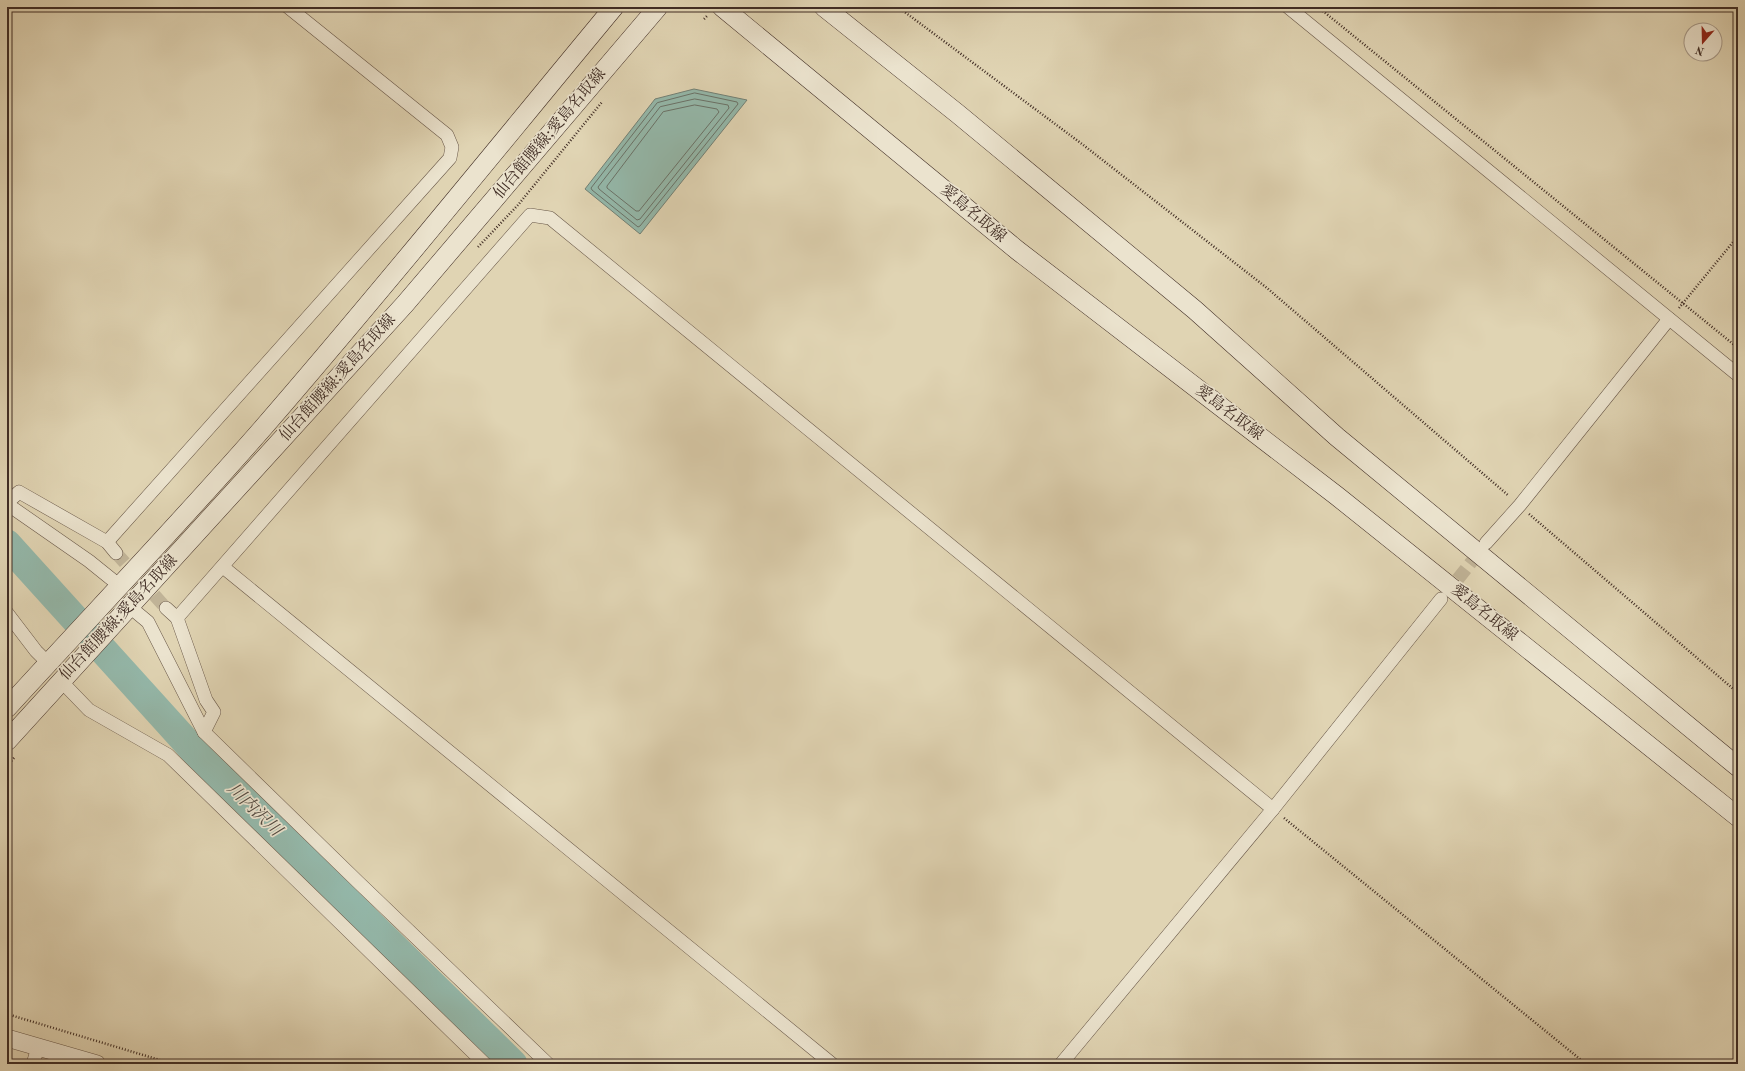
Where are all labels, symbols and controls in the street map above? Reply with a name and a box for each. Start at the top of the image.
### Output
north arrow [1683,22,1723,62]
text: N [1694,43,1706,57]
street label: 仙台館腰線;愛島名取線 [489,65,609,202]
street label: 愛島名取線 [937,181,1010,246]
street label: 仙台館腰線;愛島名取線 [276,310,399,444]
street label: 愛島名取線 [1192,381,1267,443]
street label: 仙台館腰線;愛島名取線 [56,551,181,684]
street label: 愛島名取線 [1448,580,1521,644]
water label: 川内沢川 [224,779,287,841]

